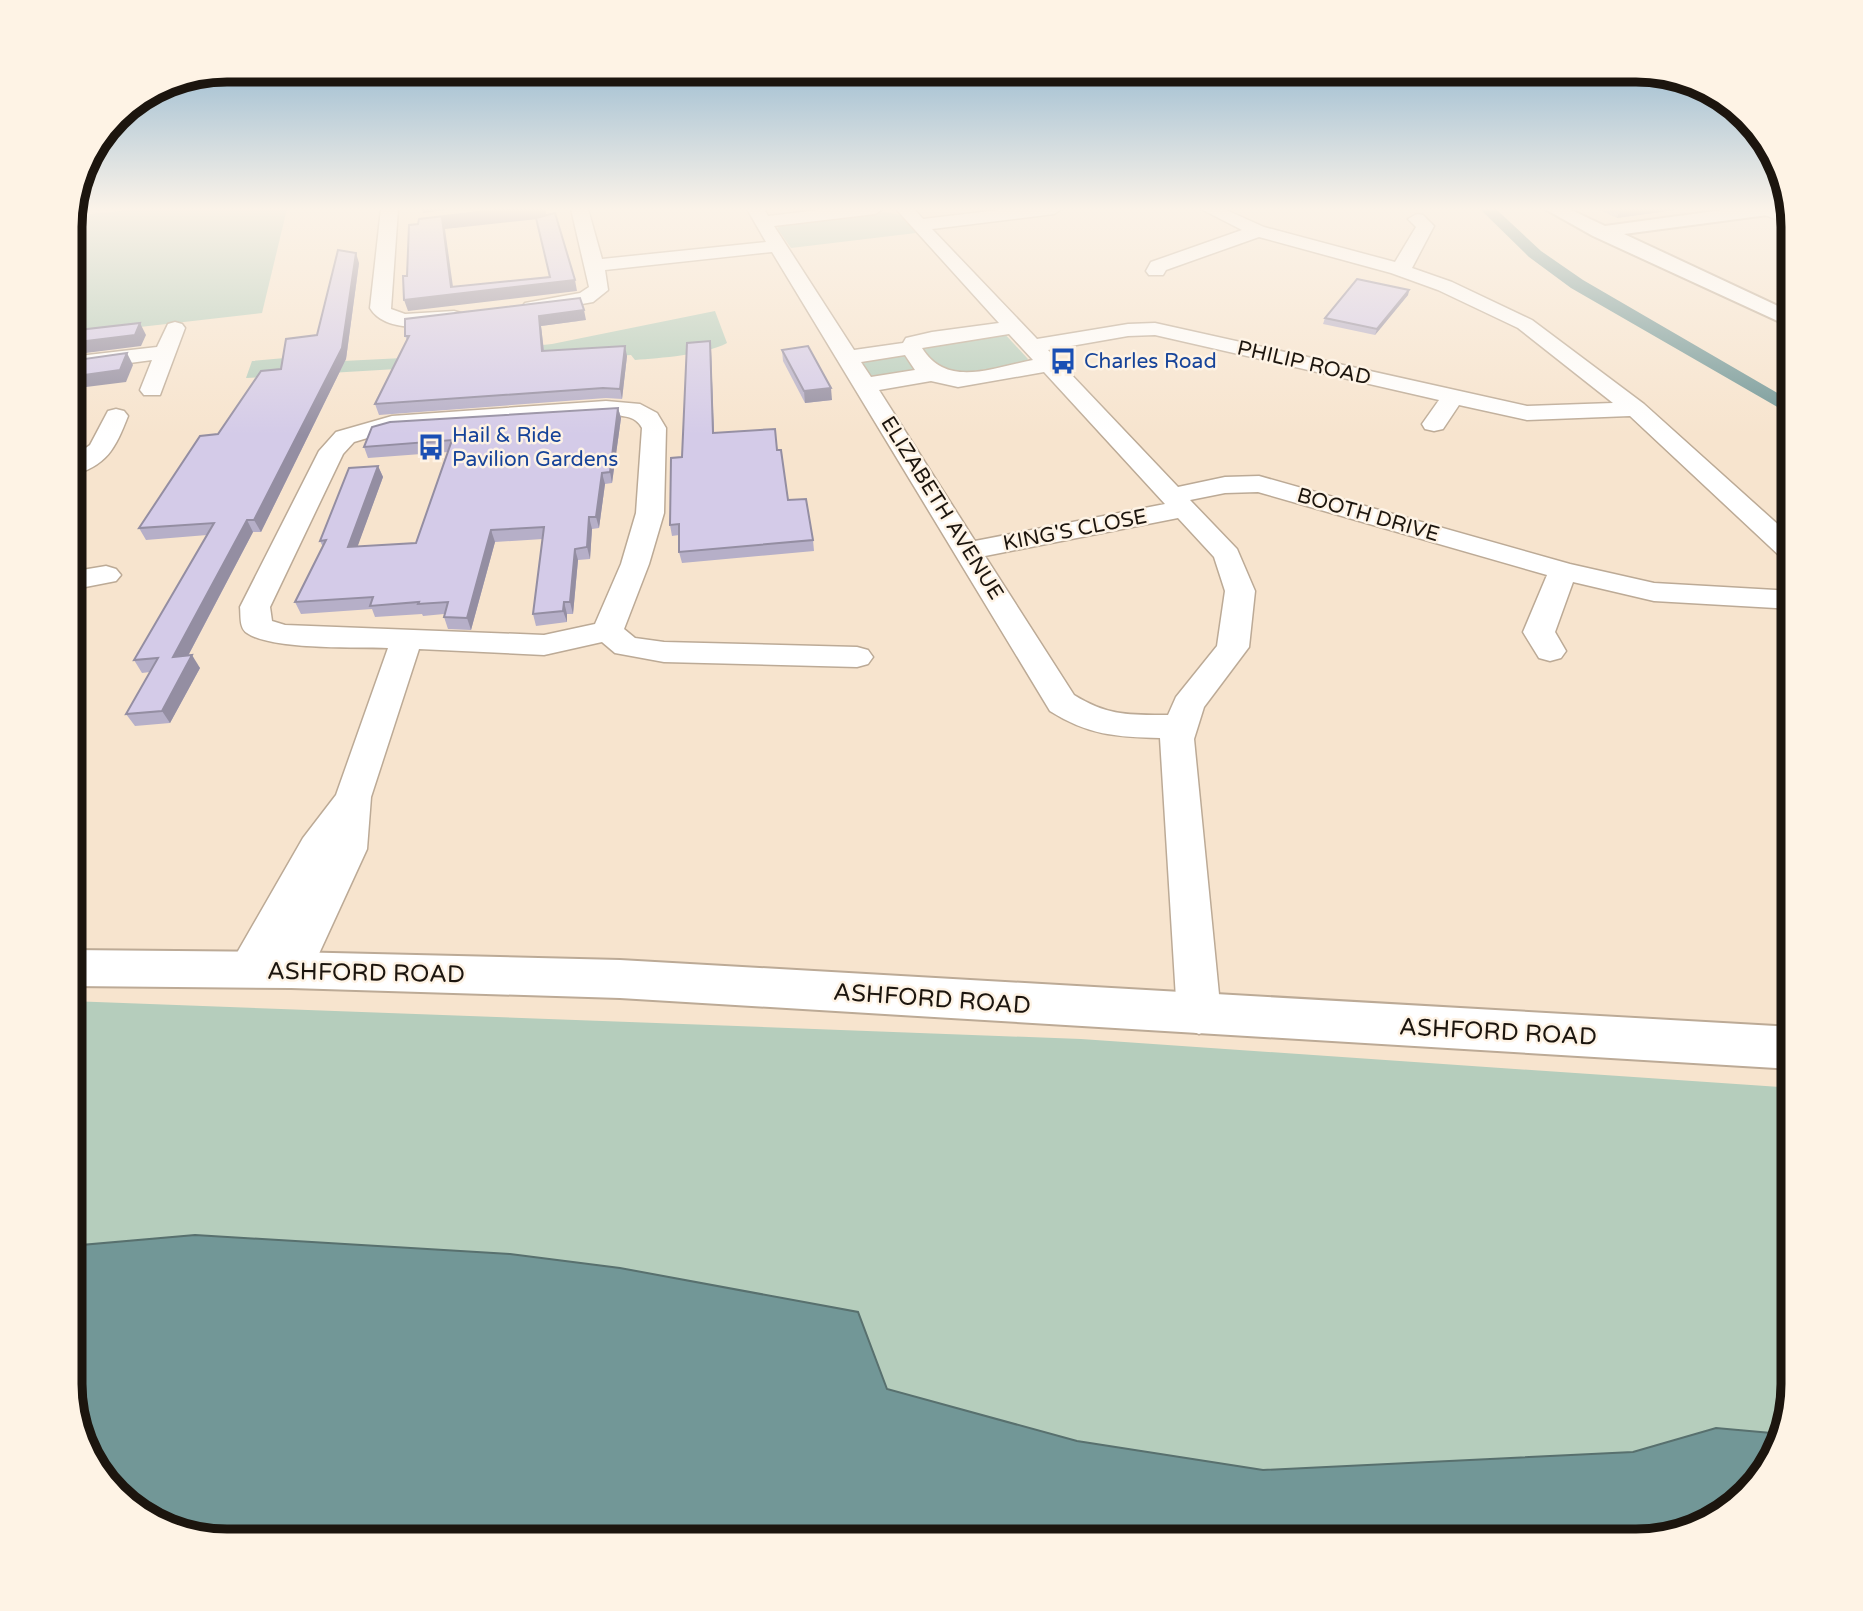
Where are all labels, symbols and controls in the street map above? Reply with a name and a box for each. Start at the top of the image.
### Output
street label: PHILIP ROAD [1235,335,1373,391]
bus stop icon: Charles Road [1048,346,1078,376]
place label: Charles Road [1084,349,1217,374]
street label: ELIZABETH AVENUE [875,412,1009,604]
place label: Hail & Ride Pavilion Gardens [452,423,618,472]
bus stop icon: Hail & Ride Pavilion Gardens [416,432,446,462]
street label: BOOTH DRIVE [1294,483,1442,547]
street label: KING'S CLOSE [1001,504,1149,556]
street label: ASHFORD ROAD [267,957,465,989]
street label: ASHFORD ROAD [832,978,1032,1020]
street label: ASHFORD ROAD [1398,1012,1598,1052]

